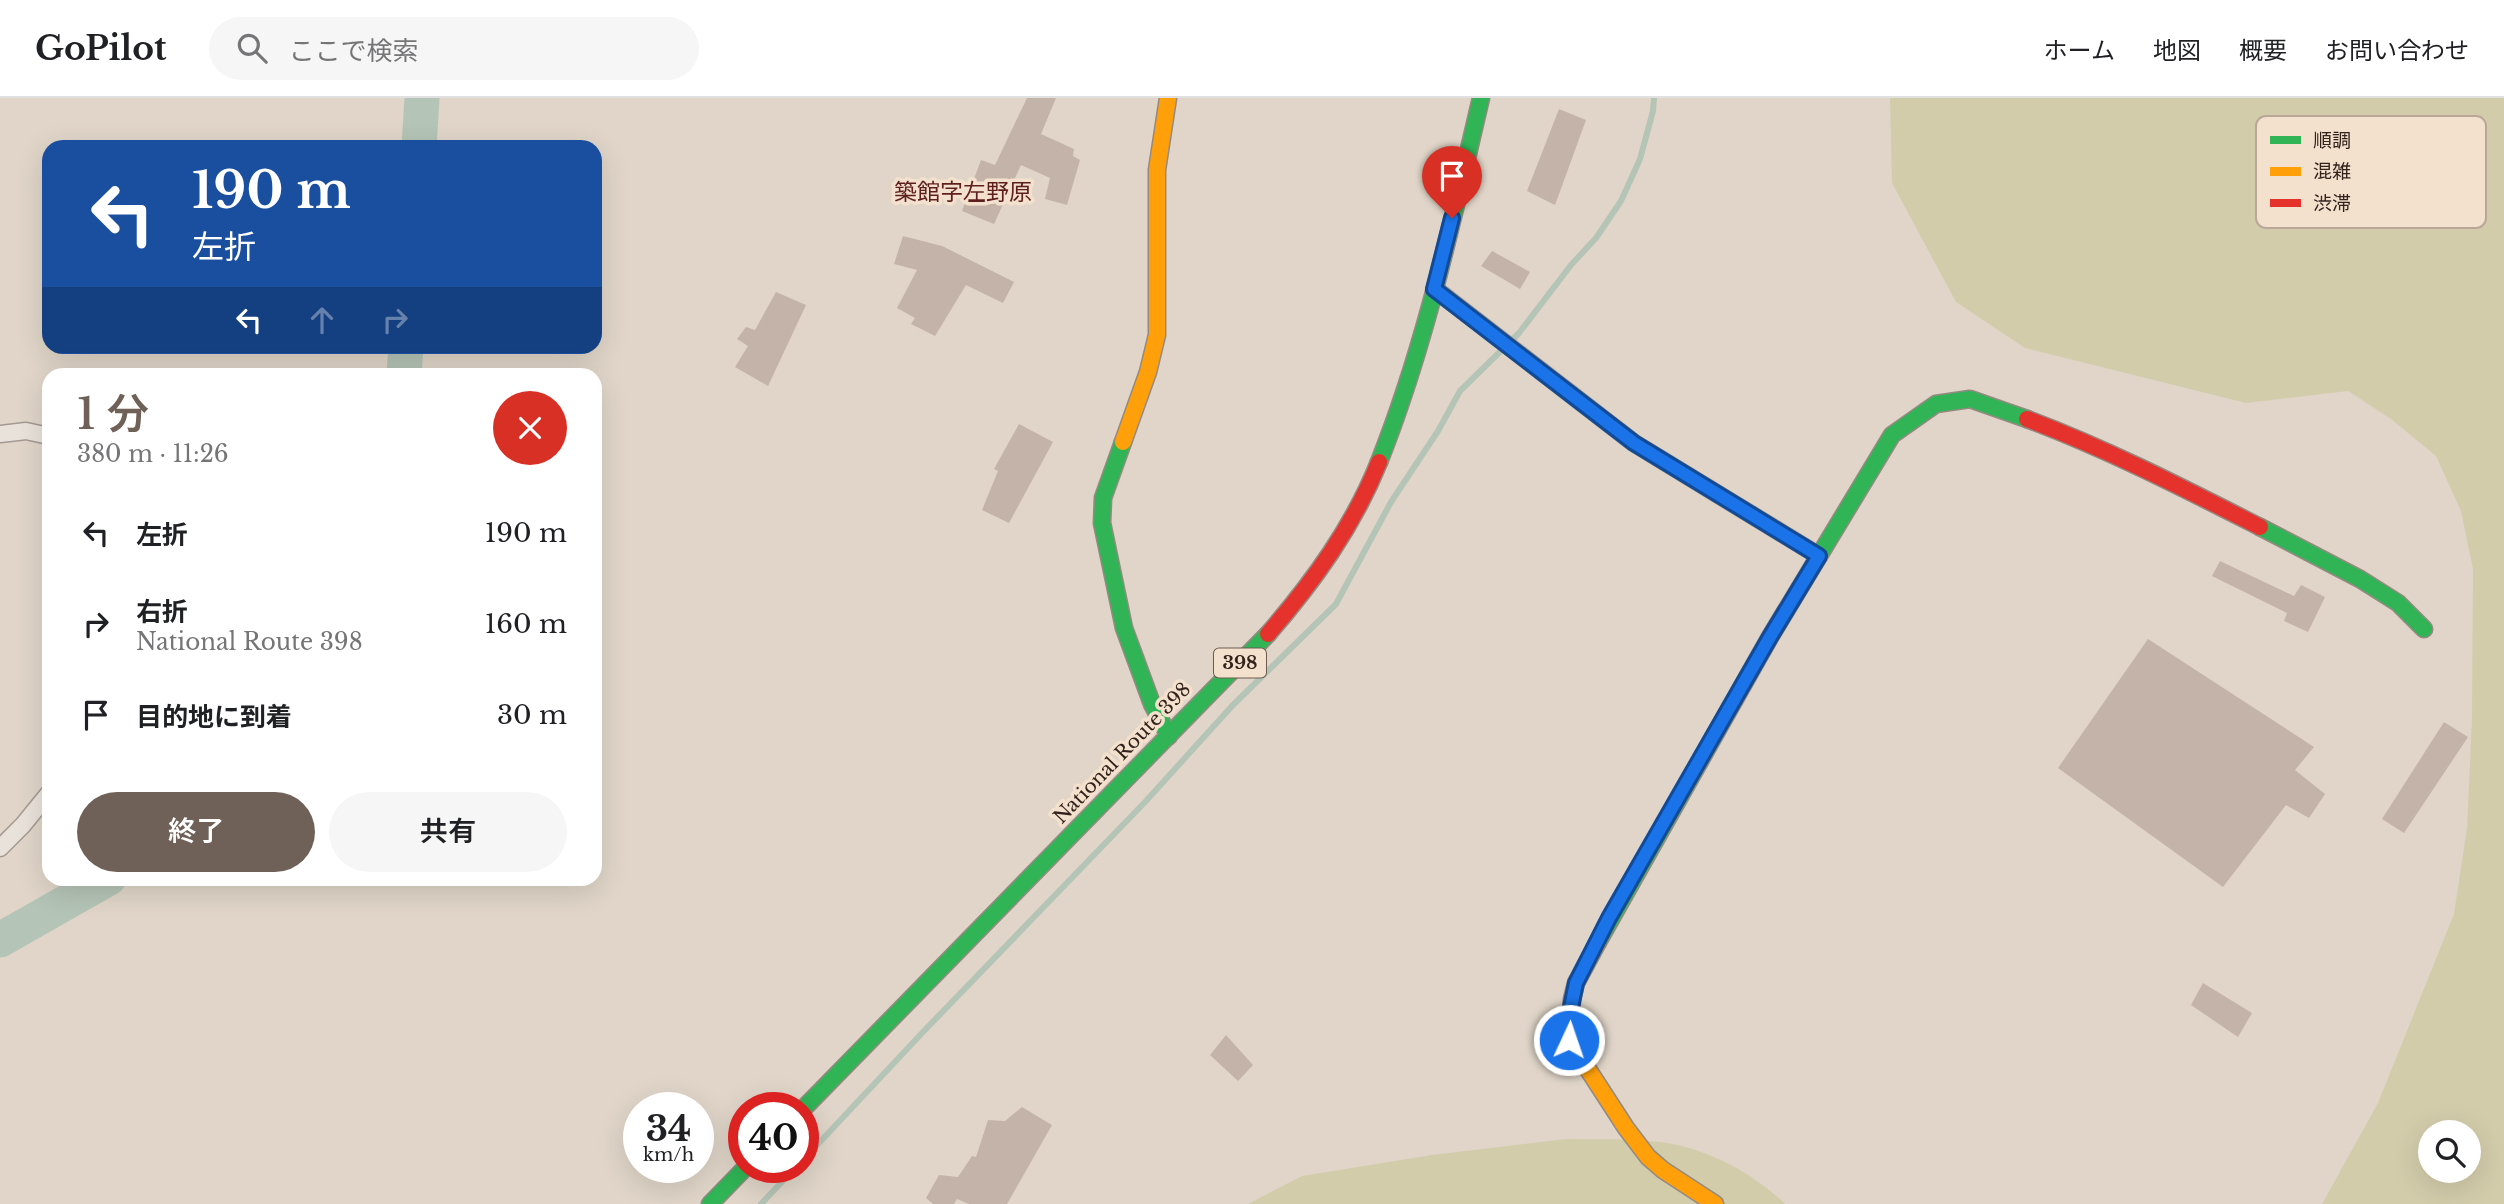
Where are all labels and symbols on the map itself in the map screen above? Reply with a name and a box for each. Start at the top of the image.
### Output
legend [2256,116,2486,228]
text: 順調 [2313,129,2351,152]
pin [1422,146,1482,218]
text: 混雑 [2313,160,2351,183]
district label: 築館字左野原 [894,178,1032,206]
text: 渋滞 [2313,192,2351,215]
road number: 398 [1214,648,1266,678]
street label: National Route 398 [1049,678,1195,828]
position arrow [1532,1003,1606,1077]
speed limit sign: 40 [728,1092,819,1183]

